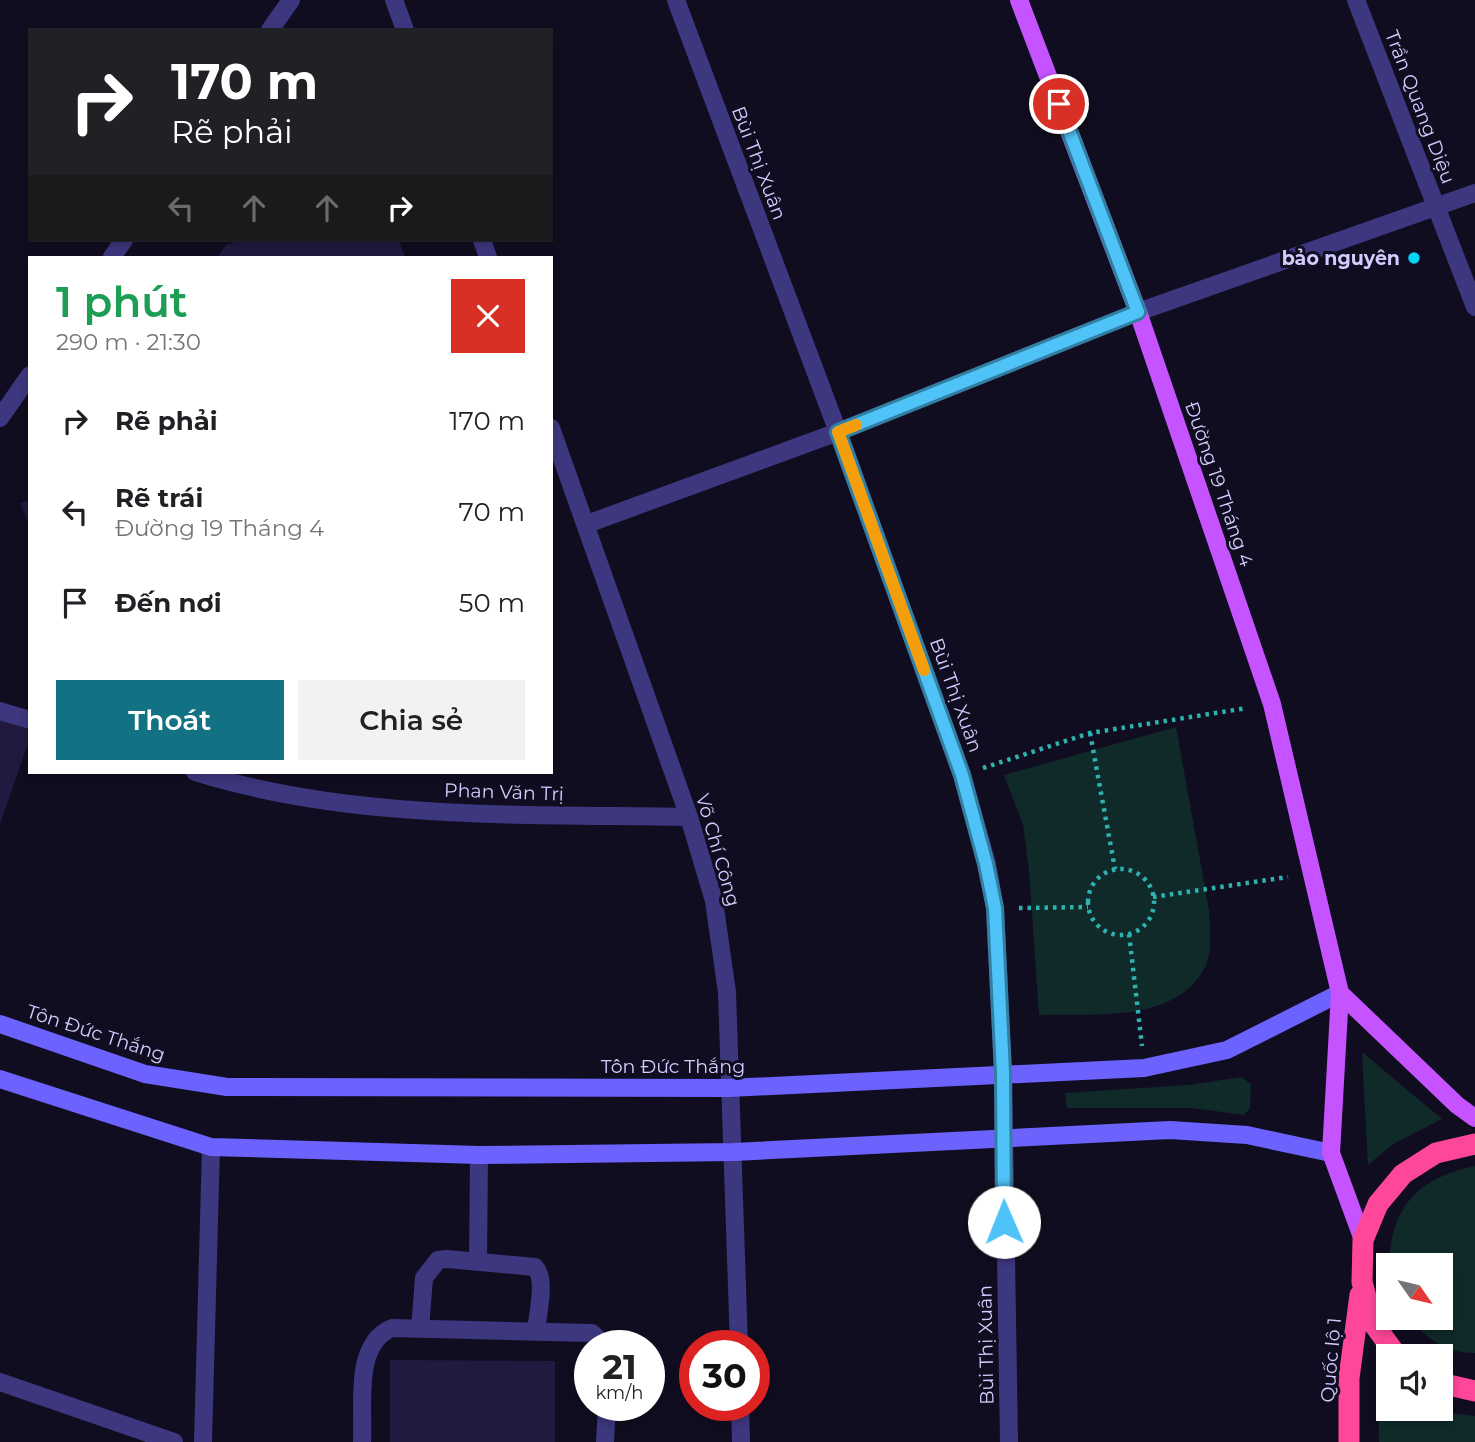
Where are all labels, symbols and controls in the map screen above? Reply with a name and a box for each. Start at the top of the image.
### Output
street label: Trần Quang Diệu [1380,27,1460,187]
text: 170 m [171,52,318,111]
icon: right [56,56,147,147]
pin [1029,74,1089,134]
icon: arrive [1040,85,1078,123]
street label: Bùi Thị Xuân [727,103,791,223]
text: Rẽ phải [171,112,293,151]
icon: left [162,189,200,227]
icon: ahead [235,189,273,227]
icon: ahead [308,189,346,227]
icon: right [381,189,419,227]
place label: bảo nguyên [1282,247,1400,270]
marker: bảo nguyên [1406,250,1422,266]
text: 1 phút [56,276,188,328]
button: close [451,279,525,353]
text: 290 m · 21:30 [56,328,201,356]
street label: Đường 19 Tháng 4 [1180,399,1258,570]
icon: right [56,402,94,440]
text: Rẽ phải [115,405,218,437]
text: 170 m [449,405,525,437]
text: Rẽ trái [115,482,203,514]
icon: left [56,493,94,531]
text: 70 m [459,496,525,528]
text: Đường 19 Tháng 4 [115,514,324,542]
icon: arrive [56,584,94,622]
text: Đến nơi [115,587,221,619]
text: 50 m [459,587,525,619]
street label: Bùi Thị Xuân [925,635,987,755]
button: Thoát [56,680,284,760]
button: Chia sẻ [298,680,525,760]
street label: Phan Văn Trị [444,778,564,806]
street label: Võ Chí Công [691,791,745,909]
street label: Tôn Đức Thắng [24,1000,168,1066]
street label: Tôn Đức Thắng [601,1055,745,1078]
position arrow [967,1185,1041,1259]
north arrow [1376,1253,1452,1330]
map controls [1376,1253,1453,1421]
street label: Bùi Thị Xuân [973,1285,999,1405]
street label: Quốc lộ 1 [1316,1317,1346,1403]
speed limit sign: 30 [679,1330,770,1421]
button: sound [1376,1344,1453,1421]
text: 21 [602,1345,637,1388]
text: km/h [595,1382,644,1404]

